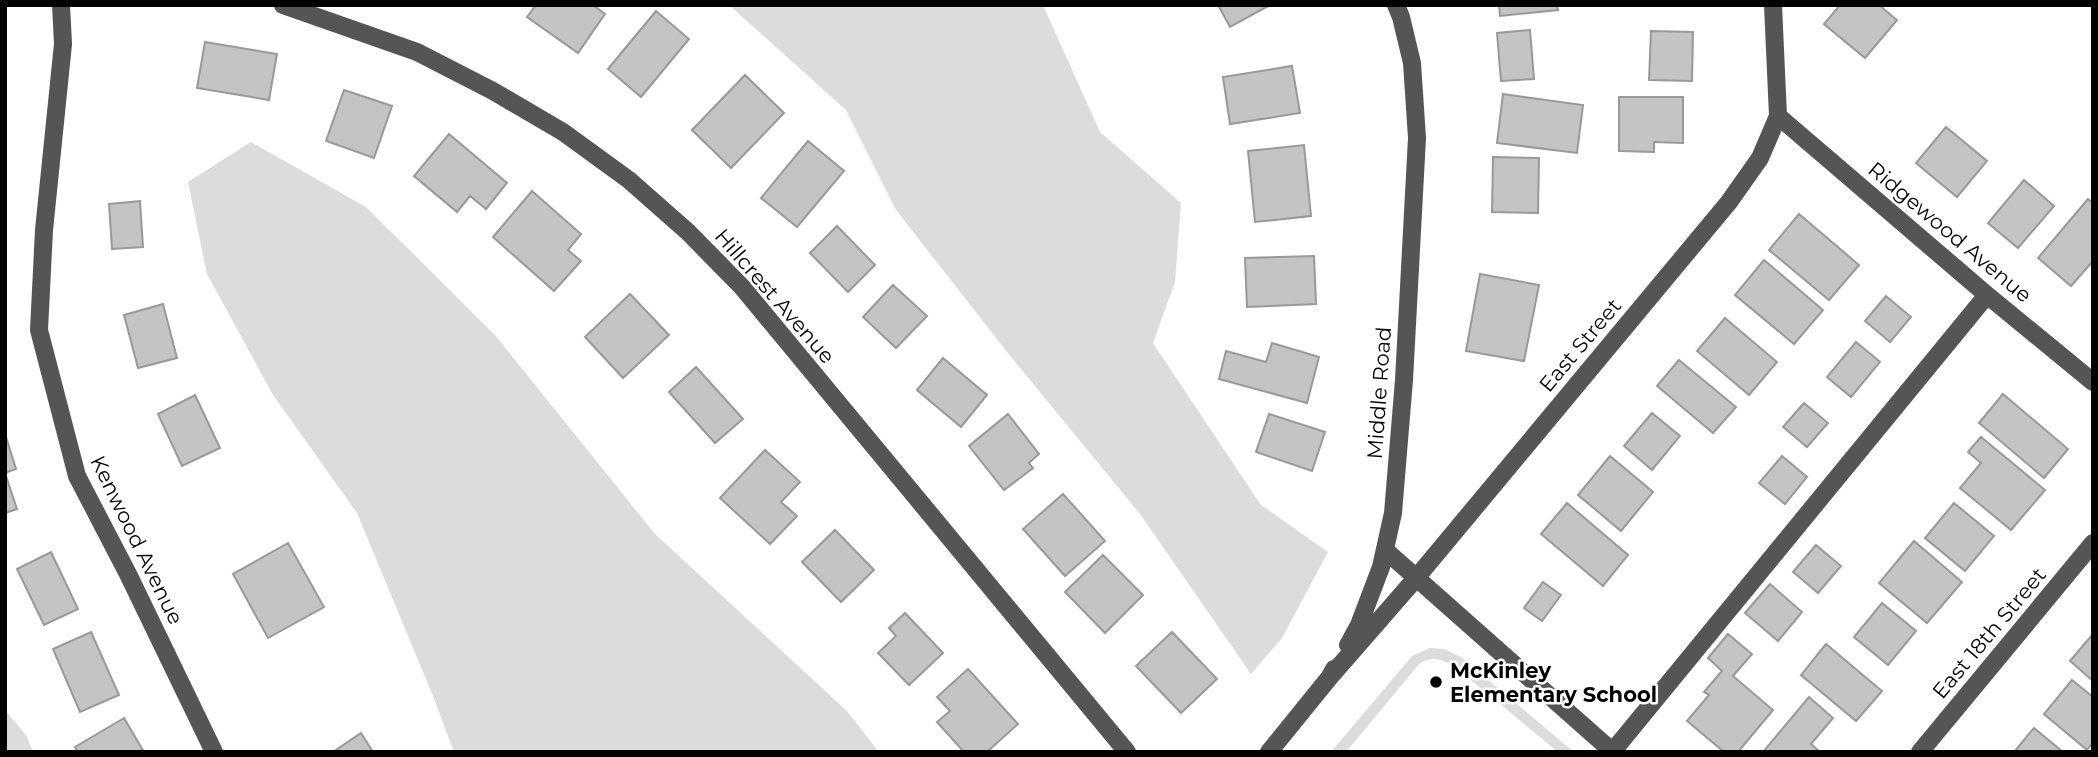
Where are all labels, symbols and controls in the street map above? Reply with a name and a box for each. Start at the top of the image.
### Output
street label: Ridgewood Avenue [1863,156,2037,308]
street label: Hillcrest Avenue [710,224,840,368]
street label: East Street [1534,293,1626,397]
street label: Middle Road [1362,326,1396,460]
street label: Kenwood Avenue [85,452,189,628]
street label: East 18th Street [1927,562,2051,704]
place label: McKinley Elementary School [1450,658,1657,707]
marker: McKinley Elementary School [1428,674,1444,690]

